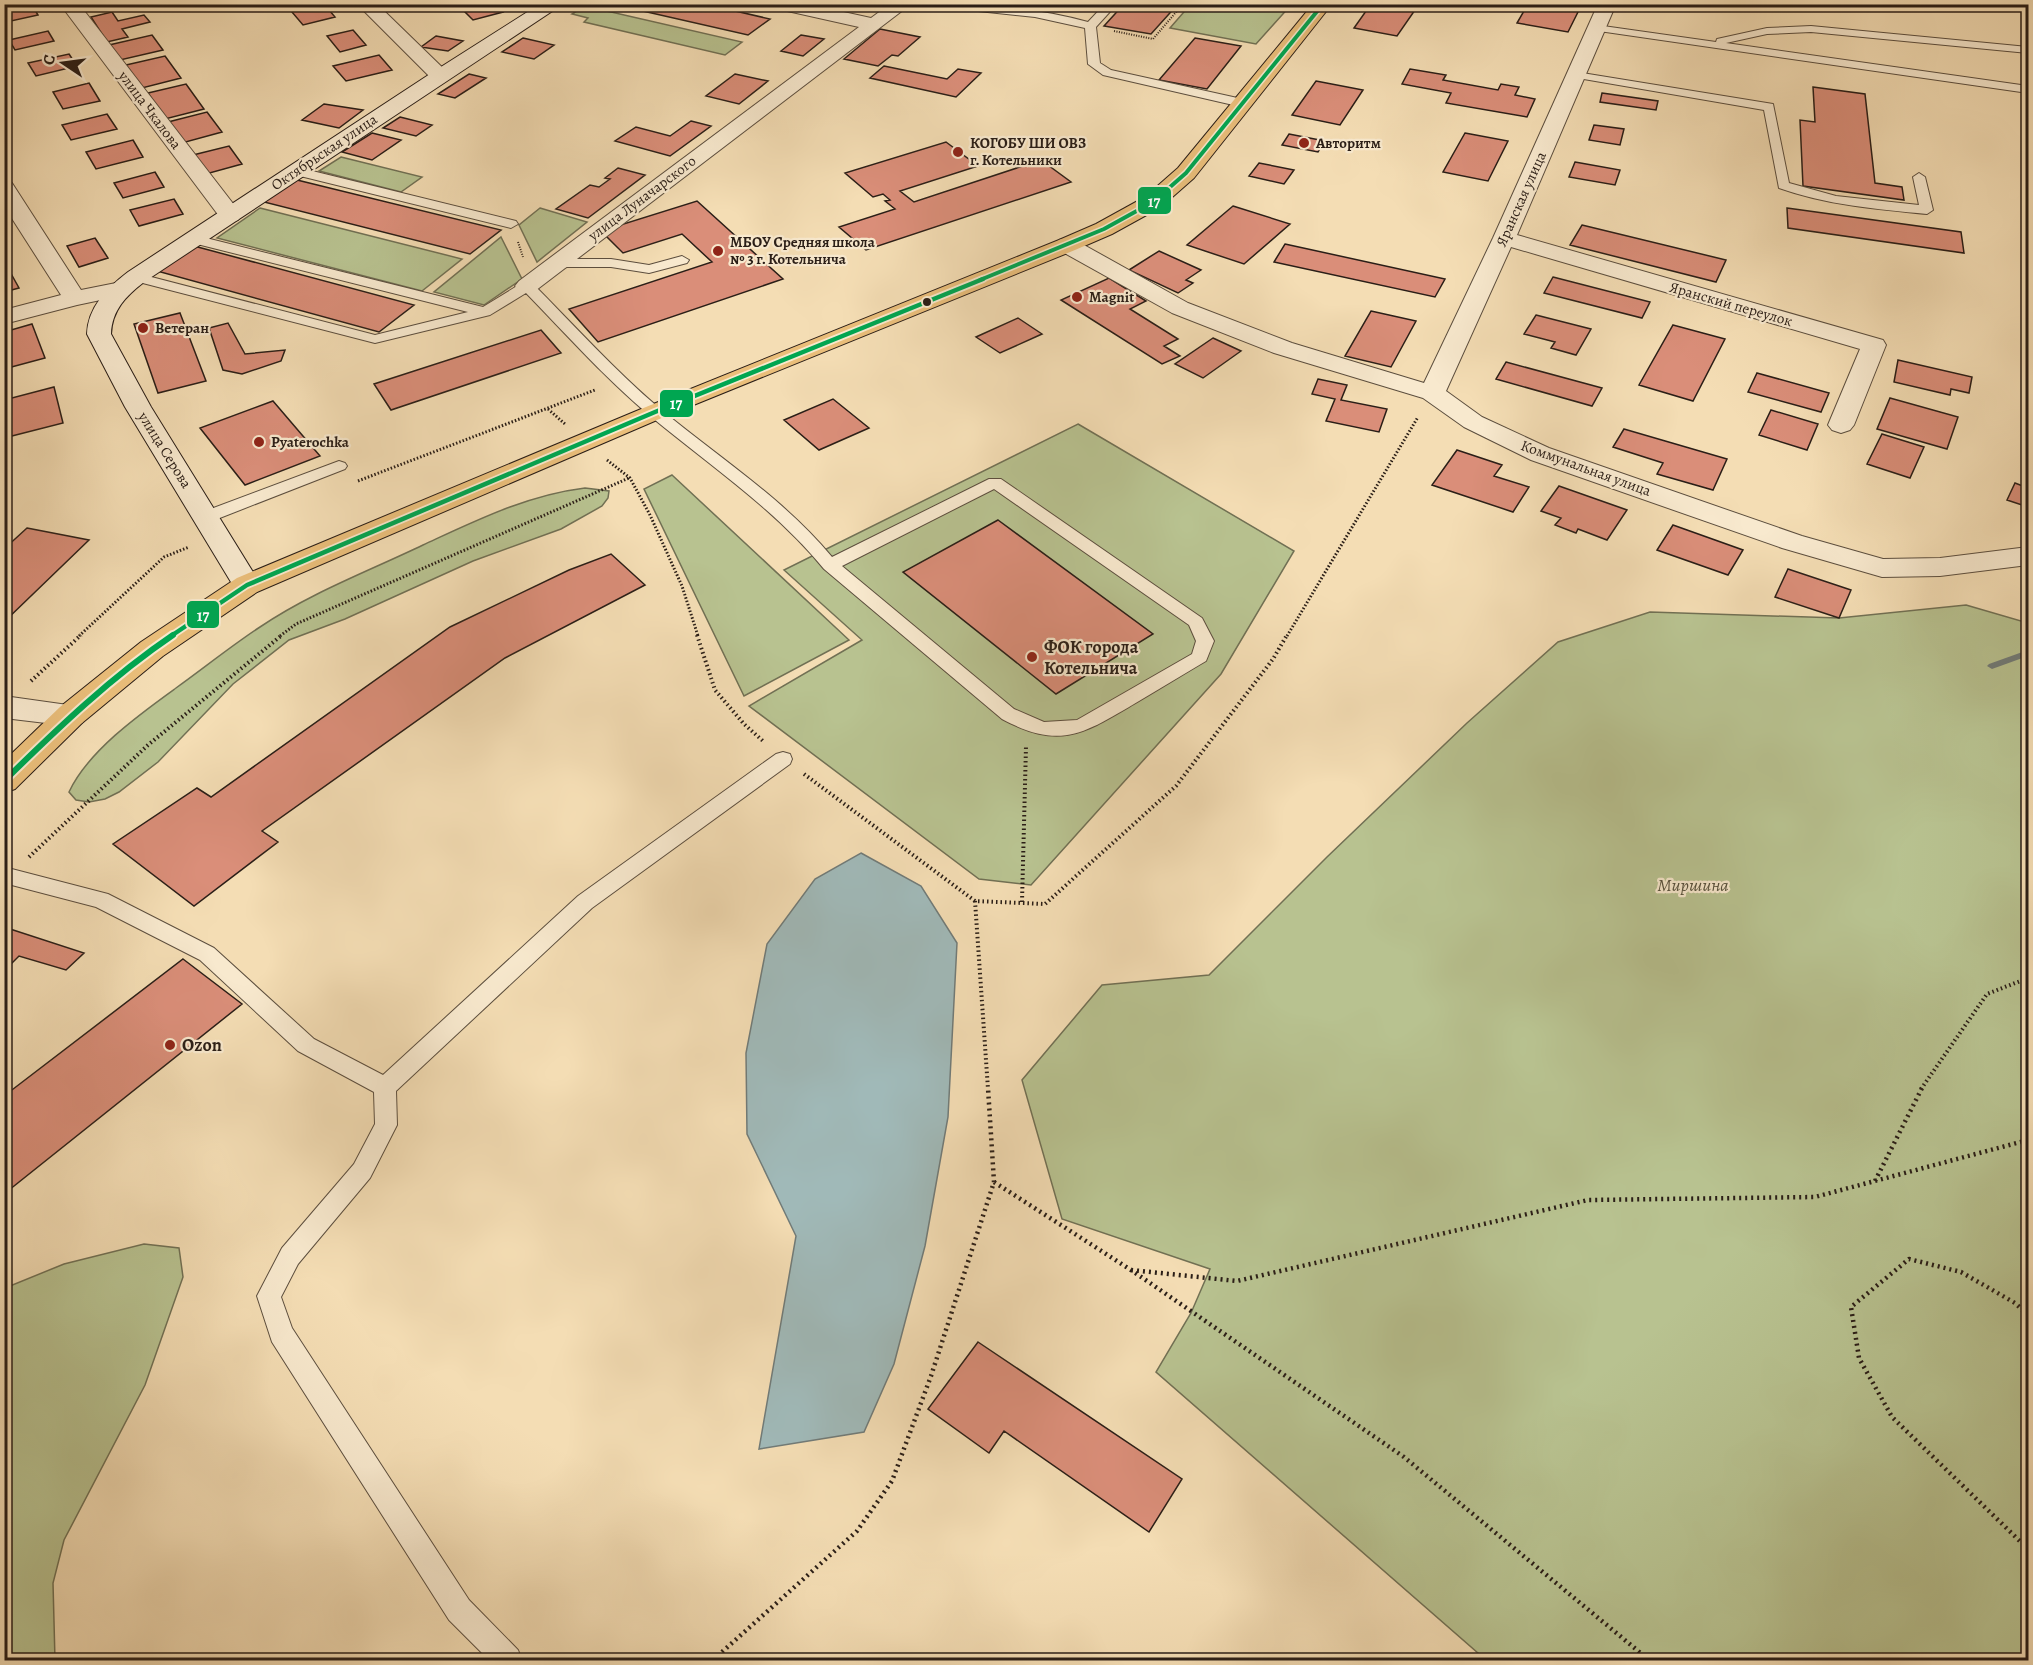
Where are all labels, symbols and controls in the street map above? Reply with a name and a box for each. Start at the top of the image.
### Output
north arrow [33,33,93,93]
text: С [38,52,61,67]
street label: улица Чкалова [113,66,186,153]
street label: Октябрьская улица [267,109,381,195]
place label: КОГОБУ ШИ ОВЗ г. Котельники [970,133,1086,170]
place label: Авторитм [1315,133,1381,153]
marker: Авторитм [1297,136,1311,150]
marker: КОГОБУ ШИ ОВЗ г. Котельники [951,145,965,159]
street label: Яранская улица [1491,148,1551,250]
street label: улица Луначарского [583,151,700,246]
line badge: 17 [1137,186,1172,215]
text: 17 [1148,191,1160,213]
place label: МБОУ Средняя школа № 3 г. Котельнича [730,232,876,269]
marker: МБОУ Средняя школа № 3 г. Котельнича [711,244,725,258]
street label: Яранский переулок [1667,277,1795,331]
place label: Magnit [1089,287,1134,307]
marker: Magnit [1070,290,1084,304]
unlabelled marker [921,296,933,308]
place label: Ветеран [155,318,209,338]
marker: Ветеран [136,321,150,335]
line badge: 17 [659,389,694,418]
text: 17 [670,393,682,415]
street label: улица Серова [133,407,197,492]
place label: Pyaterochka [271,432,350,452]
marker: Pyaterochka [252,435,266,449]
street label: Коммунальная улица [1518,435,1654,501]
line badge: 17 [186,600,220,629]
text: 17 [197,605,209,627]
place label: ФОК города Котельнича [1044,635,1139,680]
marker: ФОК города Котельнича [1025,650,1039,664]
park label: Миршина [1657,873,1729,897]
place label: Ozon [182,1033,222,1057]
marker: Ozon [163,1038,177,1052]

